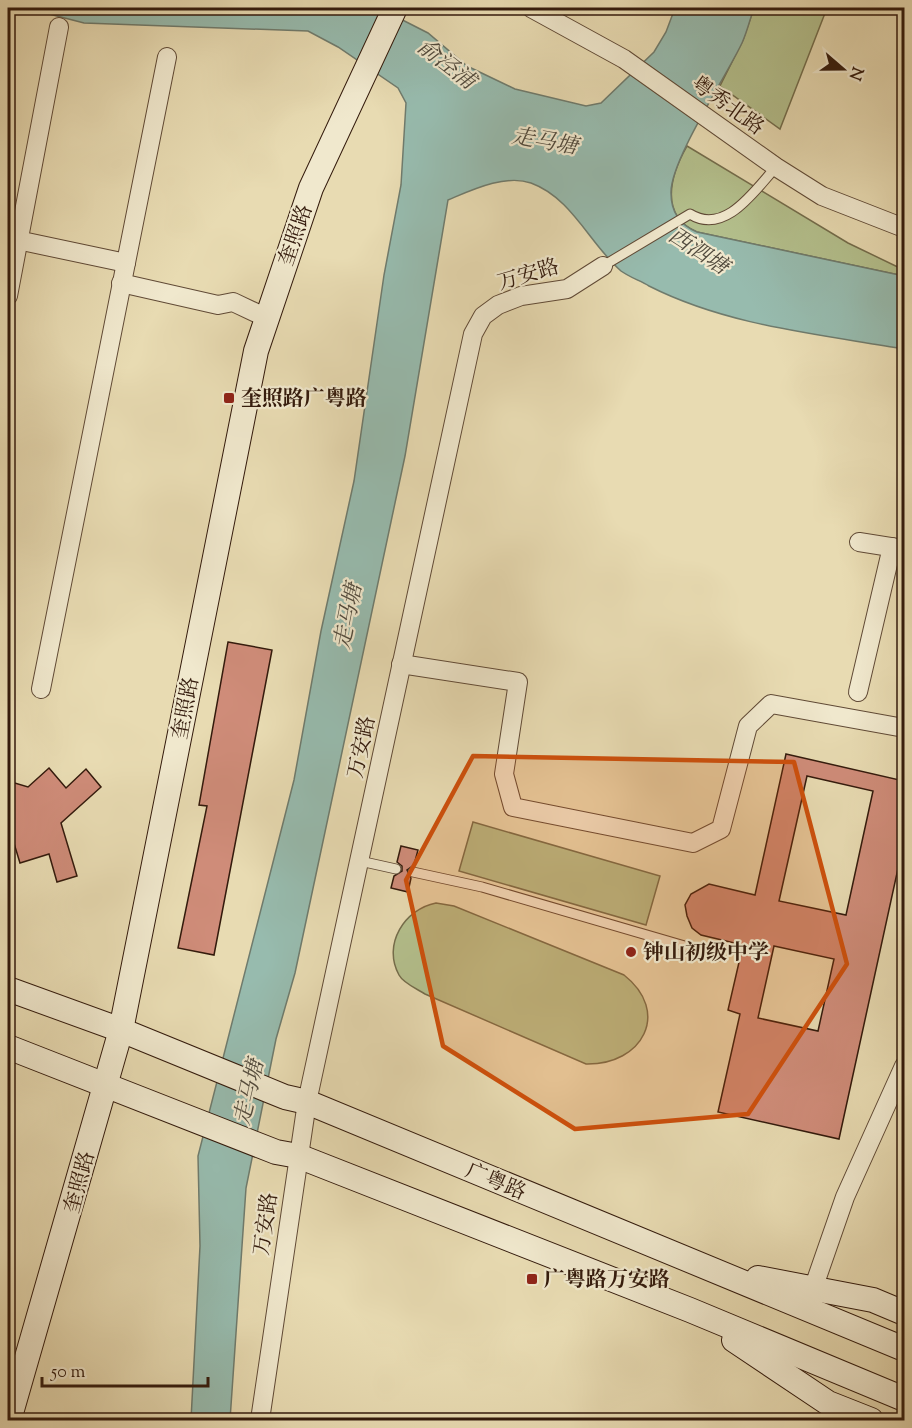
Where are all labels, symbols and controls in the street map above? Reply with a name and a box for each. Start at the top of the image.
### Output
water label: 俞泾浦 [409,32,483,100]
north arrow [813,39,873,99]
text: N [842,63,868,83]
street label: 粤秀北路 [684,70,770,143]
water label: 走马塘 [509,121,583,165]
street label: 奎照路 [272,201,321,270]
water label: 西泗塘 [661,221,736,286]
street label: 万安路 [494,253,563,299]
place label: 奎照路广粤路 [241,385,367,415]
marker: 奎照路广粤路 [222,391,236,405]
water label: 走马塘 [328,578,373,652]
street label: 奎照路 [166,675,208,742]
street label: 万安路 [342,713,384,781]
place label: 钟山初级中学 [643,939,769,969]
marker: 钟山初级中学 [624,945,638,959]
water label: 走马塘 [228,1054,275,1128]
street label: 奎照路 [58,1148,104,1217]
street label: 广粤路 [460,1157,530,1209]
street label: 万安路 [248,1191,286,1258]
place label: 广粤路万安路 [544,1266,670,1296]
marker: 广粤路万安路 [525,1272,539,1286]
scale bar [42,1350,208,1388]
text: 50 m [50,1360,86,1386]

